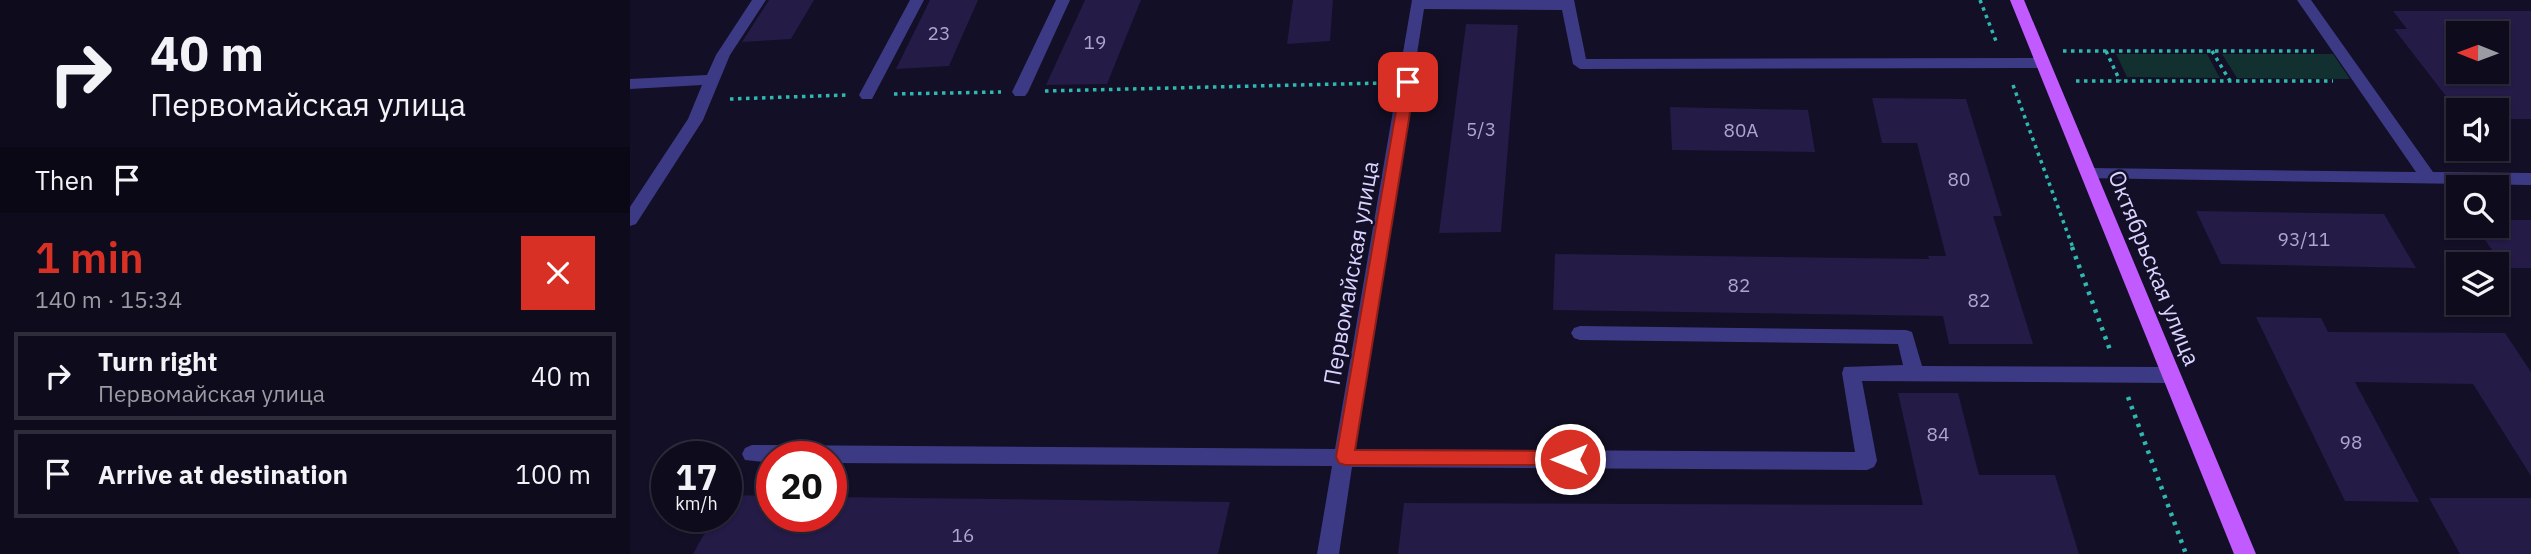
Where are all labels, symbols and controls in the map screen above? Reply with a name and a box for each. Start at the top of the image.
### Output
text: 40 m [150,21,264,84]
house number: 23 [928,21,950,45]
north arrow [2446,21,2510,84]
map controls [2446,21,2509,315]
icon: right [35,28,126,119]
house number: 19 [1084,30,1106,54]
pin [1378,52,1438,112]
icon: arrive [1389,63,1427,101]
text: Первомайская улица [150,83,466,125]
button: sound [2446,98,2509,161]
house number: 5/3 [1466,117,1496,141]
house number: 80А [1724,118,1758,142]
street label: Первомайская улица [1316,158,1385,387]
icon: arrive [108,161,146,199]
text: Then [35,163,94,197]
street label: Октябрьская улица [2102,166,2208,370]
house number: 80 [1948,167,1970,191]
button: search [2446,175,2509,238]
house number: 93/11 [2278,227,2330,251]
text: 1 min [35,230,144,285]
button: close [521,236,595,310]
button: layers [2446,252,2509,315]
house number: 82 [1728,273,1750,297]
text: 140 m · 15:34 [35,284,182,314]
house number: 82 [1968,288,1990,312]
text: Turn right [98,344,217,378]
icon: right [39,357,77,395]
text: 40 m [531,359,591,393]
text: Первомайская улица [98,378,325,408]
position arrow [1533,422,1607,496]
house number: 84 [1927,422,1949,446]
house number: 98 [2340,430,2362,454]
speed limit sign: 20 [756,441,847,532]
text: 17 [675,454,718,500]
icon: arrive [39,455,77,493]
text: Arrive at destination [98,457,348,491]
text: 100 m [515,457,591,491]
text: km/h [675,492,718,515]
house number: 16 [952,523,974,547]

